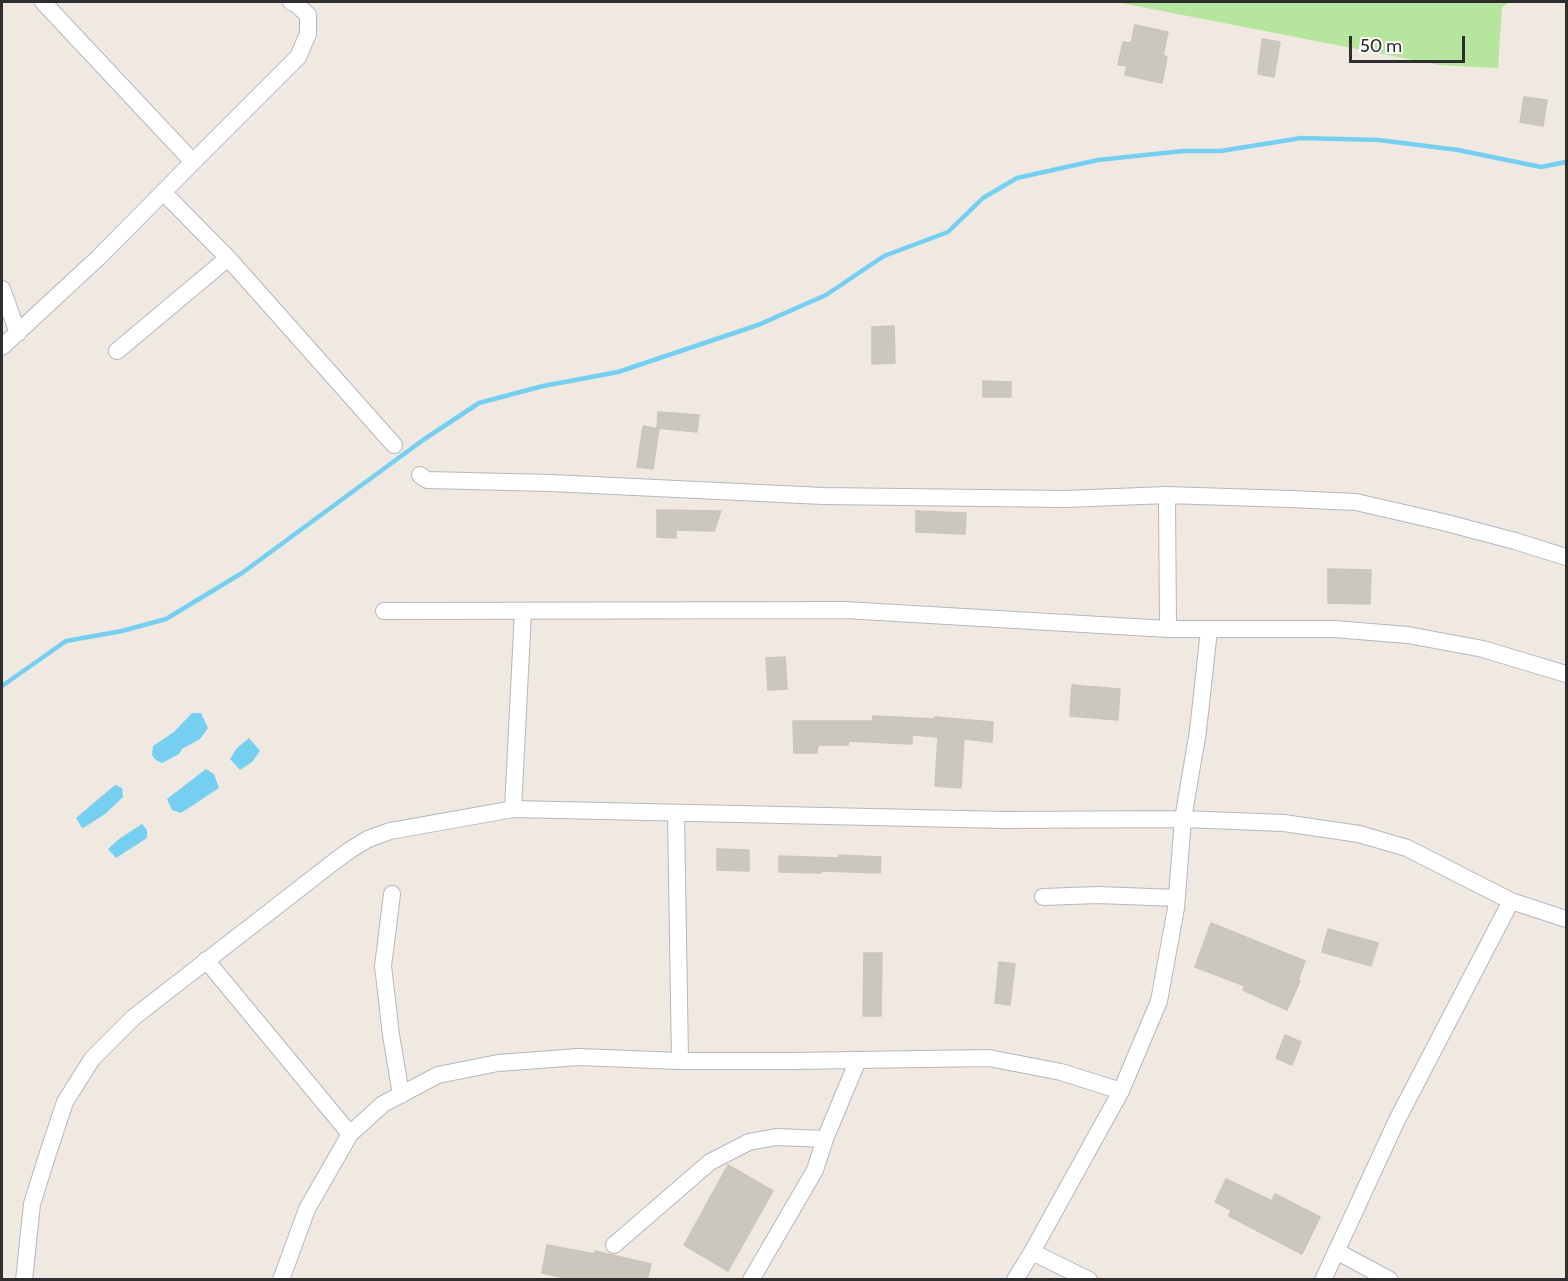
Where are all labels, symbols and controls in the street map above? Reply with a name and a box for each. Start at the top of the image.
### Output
scale bar [1352,24,1468,62]
text: 50 m [1360,35,1402,57]

